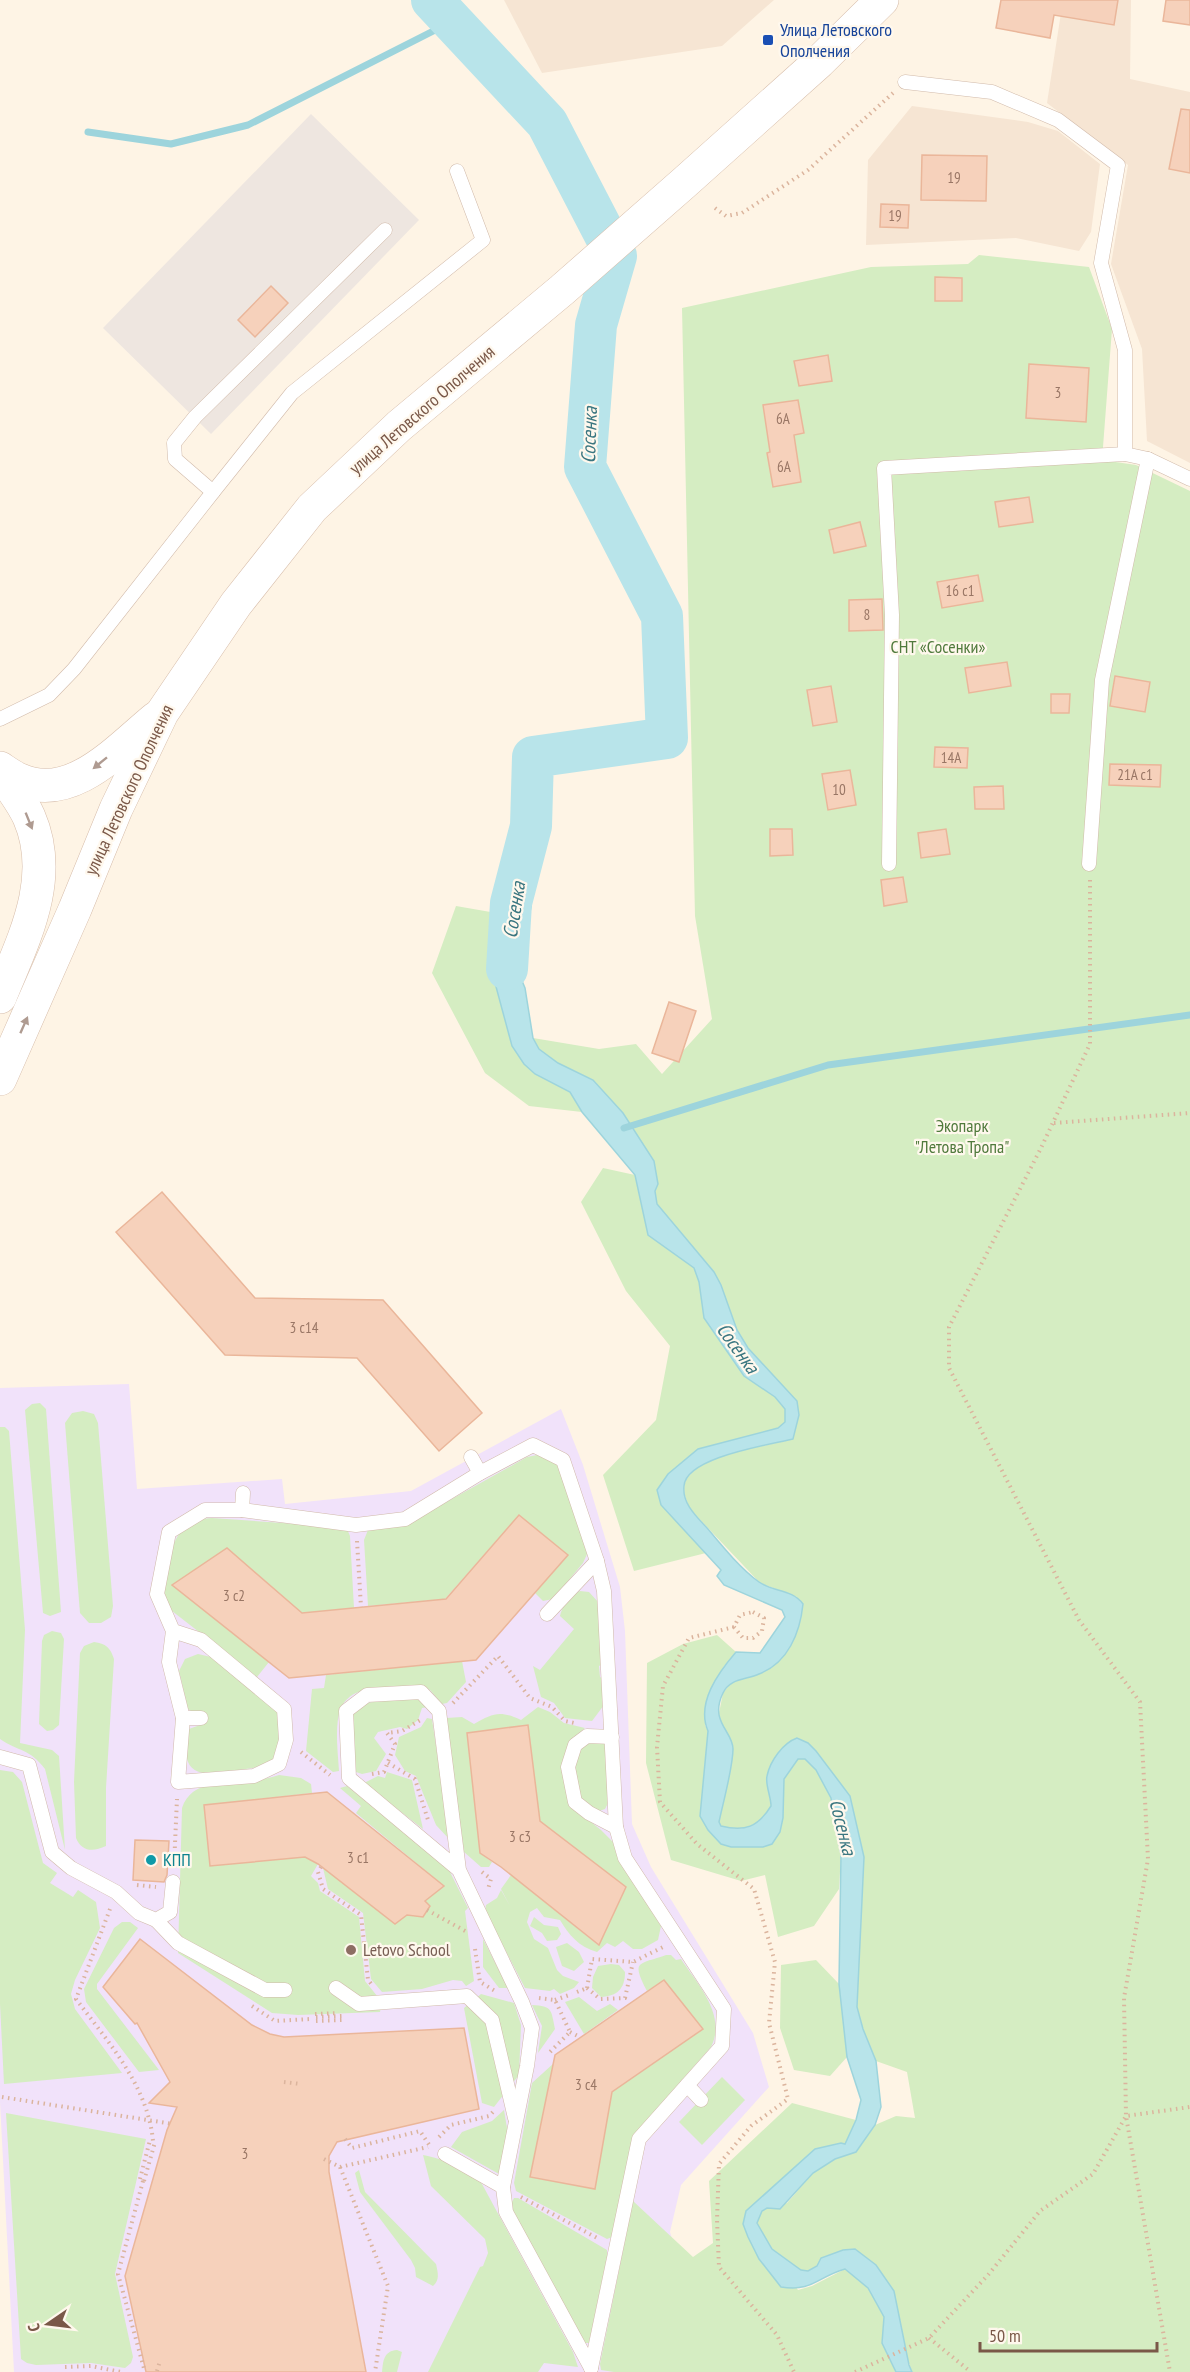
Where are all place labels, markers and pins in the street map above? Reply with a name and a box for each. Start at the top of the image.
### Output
place label: Улица Летовского Ополчения [780,18,892,62]
marker: Улица Летовского Ополчения [761,33,775,47]
place label: КПП [163,1848,191,1871]
marker: КПП [144,1853,158,1867]
place label: Letovo School [363,1938,451,1961]
marker: Letovo School [344,1943,358,1957]

